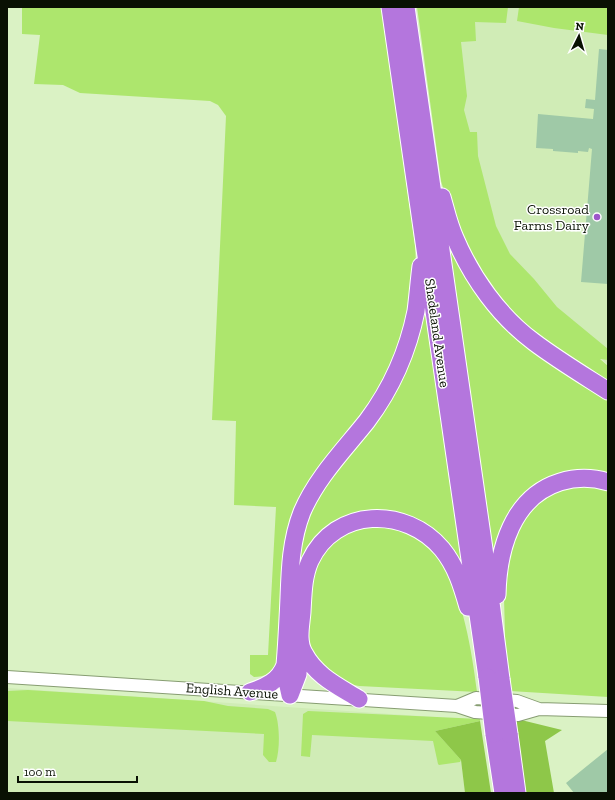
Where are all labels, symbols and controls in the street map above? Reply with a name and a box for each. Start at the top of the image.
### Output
north arrow [559,16,599,56]
text: N [575,20,585,33]
place label: Crossroad Farms Dairy [514,201,590,234]
marker: Crossroad Farms Dairy [592,212,602,222]
street label: Shadeland Avenue [421,278,453,389]
street label: English Avenue [185,679,279,703]
scale bar [18,758,137,784]
text: 100 m [24,765,56,779]

